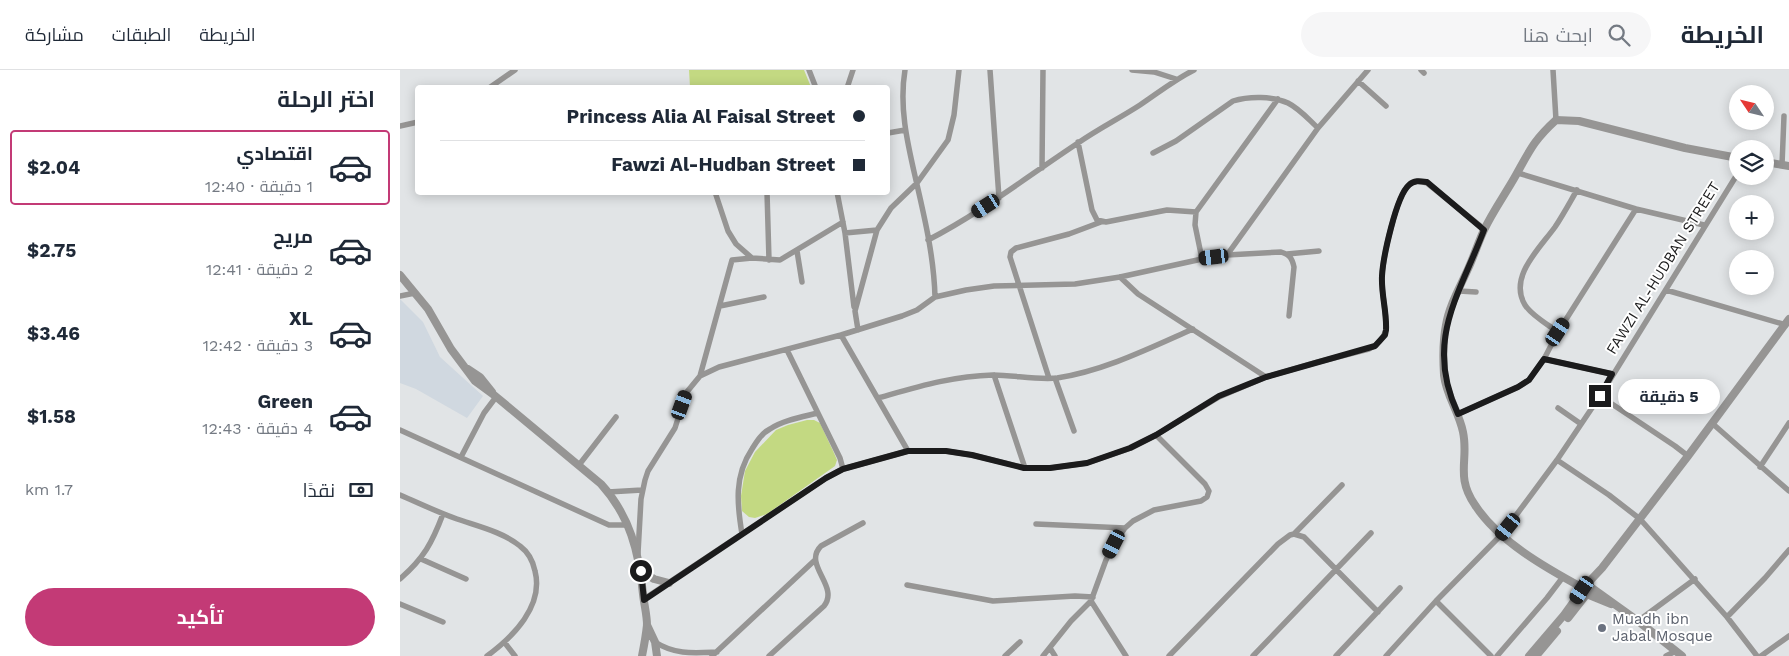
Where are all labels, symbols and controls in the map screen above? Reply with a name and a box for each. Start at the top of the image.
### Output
search box [1301,12,1651,57]
icon: search [1605,21,1633,49]
text: الخريطة [1681,21,1764,49]
text: مشاركة [25,24,84,45]
text: الطبقات [112,24,171,45]
text: الخريطة [199,24,256,45]
text: ابحث هنا [1523,24,1593,47]
north arrow [1729,85,1774,130]
map controls [1729,85,1774,295]
text: اختر الرحلة [277,87,375,112]
text: Princess Alia Al Faisal Street [566,105,835,128]
button: layers [1729,140,1774,185]
text: اقتصادي [237,142,313,165]
icon: car [328,145,373,190]
text: Fawzi Al-Hudban Street [611,153,835,176]
text: $2.04 [27,156,80,179]
text: 1 دقيقة · 12:40 [205,177,313,196]
street label: FAWZI AL-HUDBAN STREET [1602,178,1724,358]
car [969,192,1002,220]
button: + [1729,195,1774,240]
text: مريح [273,225,313,248]
icon: car [328,228,373,273]
text: $2.75 [27,239,76,262]
car [1198,248,1229,266]
button: − [1729,250,1774,295]
text: 2 دقيقة · 12:41 [206,260,313,279]
text: XL [289,307,313,330]
icon: car [328,311,373,356]
car [1543,315,1572,349]
text: $3.46 [27,322,80,345]
text: 3 دقيقة · 12:42 [203,336,313,355]
callout: 5 دقيقة [1618,378,1720,414]
route end [1589,385,1611,407]
text: 5 دقيقة [1639,387,1699,406]
car [669,388,694,422]
text: Green [257,390,313,413]
icon: car [328,394,373,439]
text: $1.58 [27,405,76,428]
text: 4 دقيقة · 12:43 [202,419,313,438]
icon: cash [347,476,375,504]
text: نقدًا [303,479,335,502]
text: 1.7 km [25,480,73,499]
car [1492,511,1523,543]
car [1100,527,1127,561]
route start [630,560,652,582]
car [1567,573,1596,607]
button: تأكيد [25,588,375,646]
place label: Muadh ibn Jabal Mosque [1612,610,1713,645]
marker: Muadh ibn Jabal Mosque [1596,622,1608,634]

